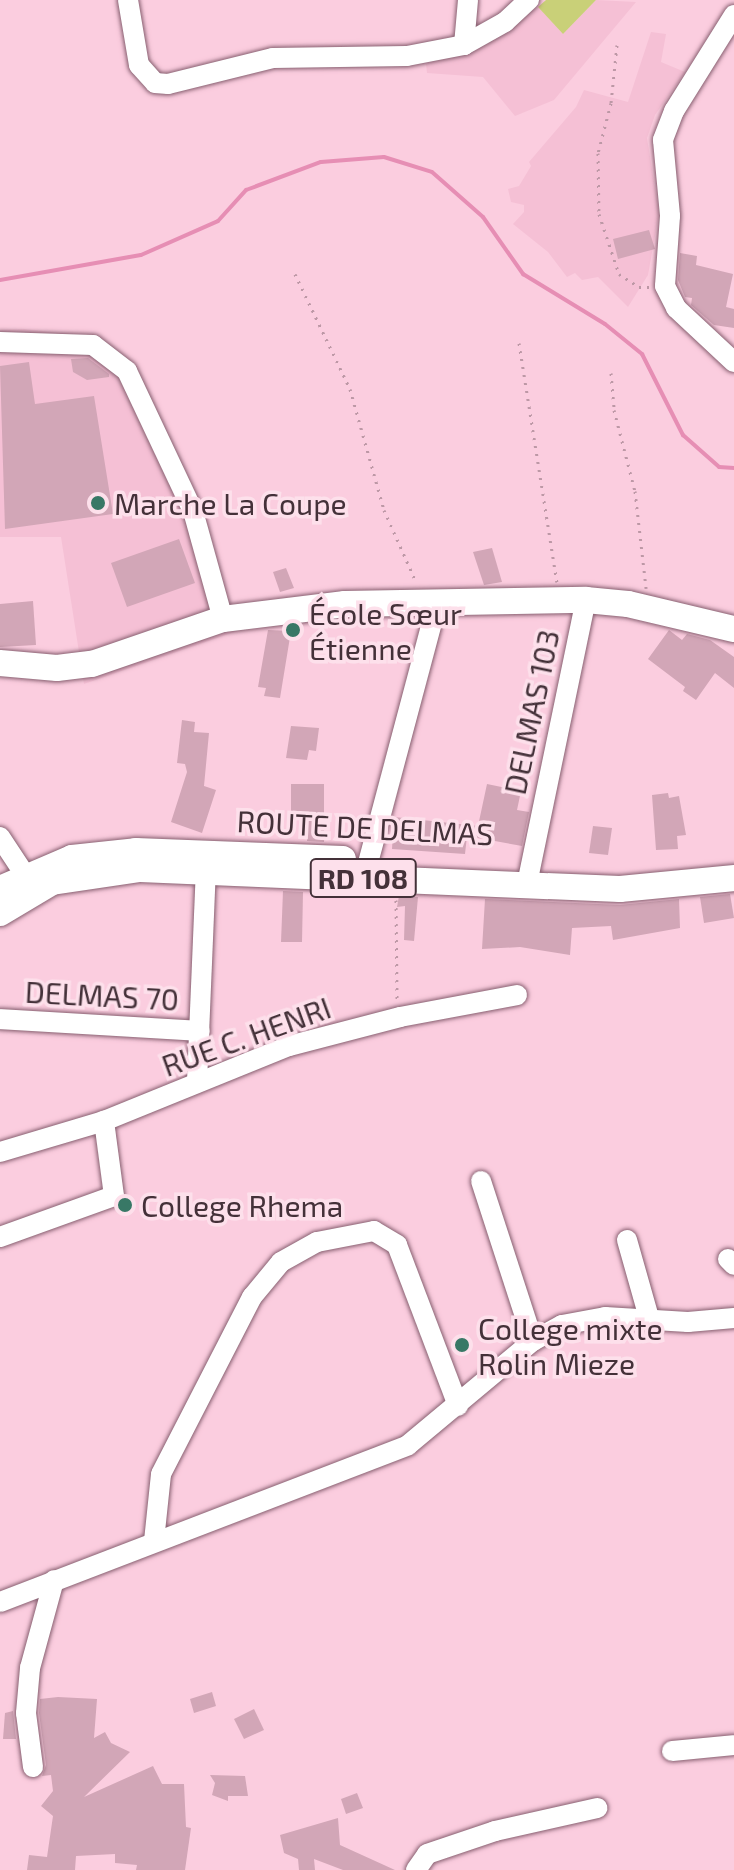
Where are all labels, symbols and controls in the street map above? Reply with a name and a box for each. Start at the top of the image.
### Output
place label: Marche La Coupe [114,485,347,521]
marker: Marche La Coupe [89,494,107,512]
place label: École Sœur Étienne [309,595,462,666]
marker: École Sœur Étienne [284,621,302,639]
street label: DELMAS 103 [496,626,566,798]
street label: ROUTE DE DELMAS [236,802,494,852]
road number: RD 108 [309,854,417,902]
street label: DELMAS 70 [24,973,180,1017]
street label: RUE C. HENRI [157,989,335,1083]
place label: College Rhema [141,1187,343,1223]
marker: College Rhema [116,1196,134,1214]
place label: College mixte Rolin Mieze [478,1310,663,1380]
marker: College mixte Rolin Mieze [453,1336,471,1354]

